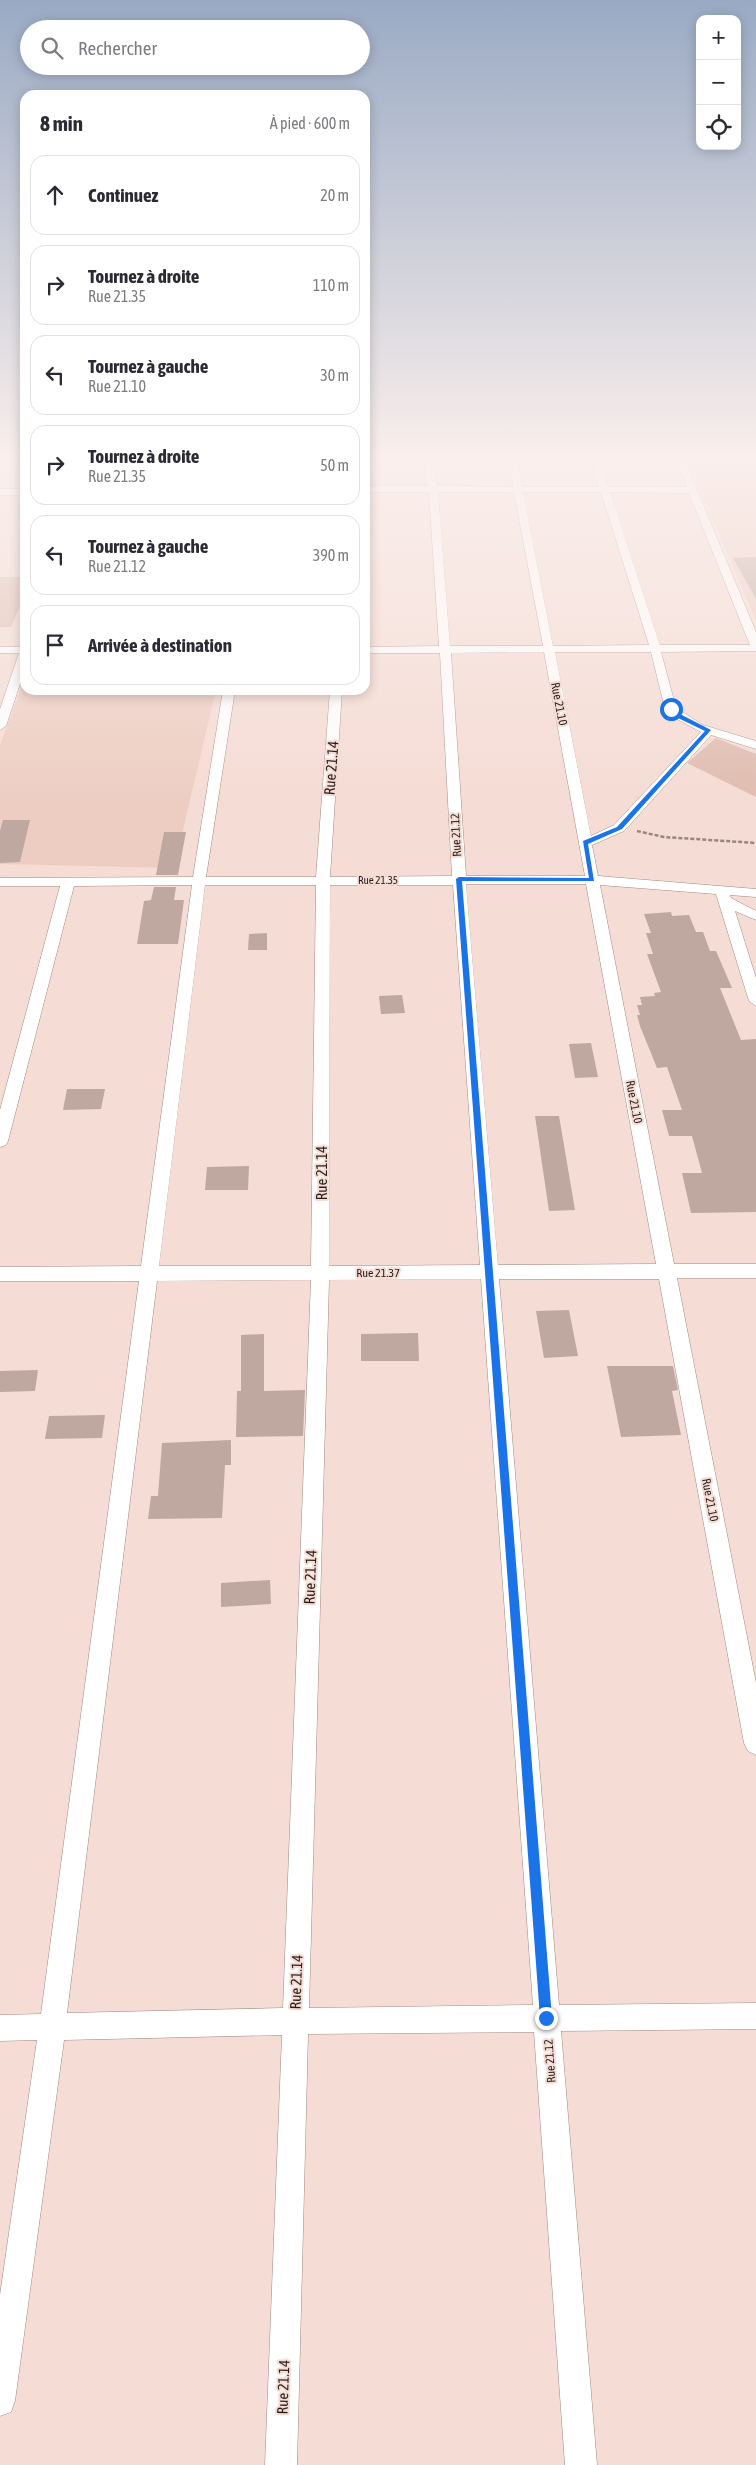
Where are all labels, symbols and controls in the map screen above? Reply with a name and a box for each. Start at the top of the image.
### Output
map controls [696,15,741,150]
button: + [696,15,741,60]
search box [20,20,370,75]
icon: search [38,34,66,62]
text: Rechercher [78,37,157,59]
button: − [696,60,741,105]
button: locate [696,105,741,150]
text: 8 min [40,111,83,135]
text: À pied · 600 m [270,114,350,132]
icon: ahead [41,181,69,209]
text: Continuez [88,184,158,206]
text: 20 m [320,186,349,204]
text: Tournez à droite [88,265,199,287]
icon: right [41,271,69,299]
text: 110 m [313,276,349,294]
text: Rue 21.35 [88,287,146,305]
text: Tournez à gauche [88,355,208,377]
icon: left [41,361,69,389]
text: 30 m [320,366,349,384]
text: Rue 21.10 [88,377,146,395]
text: Tournez à droite [88,445,199,467]
icon: right [41,451,69,479]
text: 50 m [320,456,349,474]
text: Rue 21.35 [88,467,146,485]
text: Tournez à gauche [88,535,208,557]
icon: left [41,541,69,569]
text: 390 m [313,546,349,564]
text: Rue 21.12 [88,557,146,575]
icon: arrive [41,631,69,659]
text: Arrivée à destination [88,634,232,656]
street label: Rue 21.10 [548,681,570,727]
route start [660,698,683,721]
street label: Rue 21.14 [321,740,341,796]
street label: Rue 21.12 [448,813,464,857]
street label: Rue 21.35 [358,874,398,886]
street label: Rue 21.10 [623,1079,645,1125]
street label: Rue 21.14 [313,1146,330,1200]
street label: Rue 21.37 [356,1266,400,1280]
street label: Rue 21.10 [699,1477,721,1523]
street label: Rue 21.14 [301,1549,319,1605]
street label: Rue 21.14 [287,1954,305,2010]
route end [535,2007,558,2030]
street label: Rue 21.12 [541,2039,559,2083]
street label: Rue 21.14 [274,2359,292,2415]

